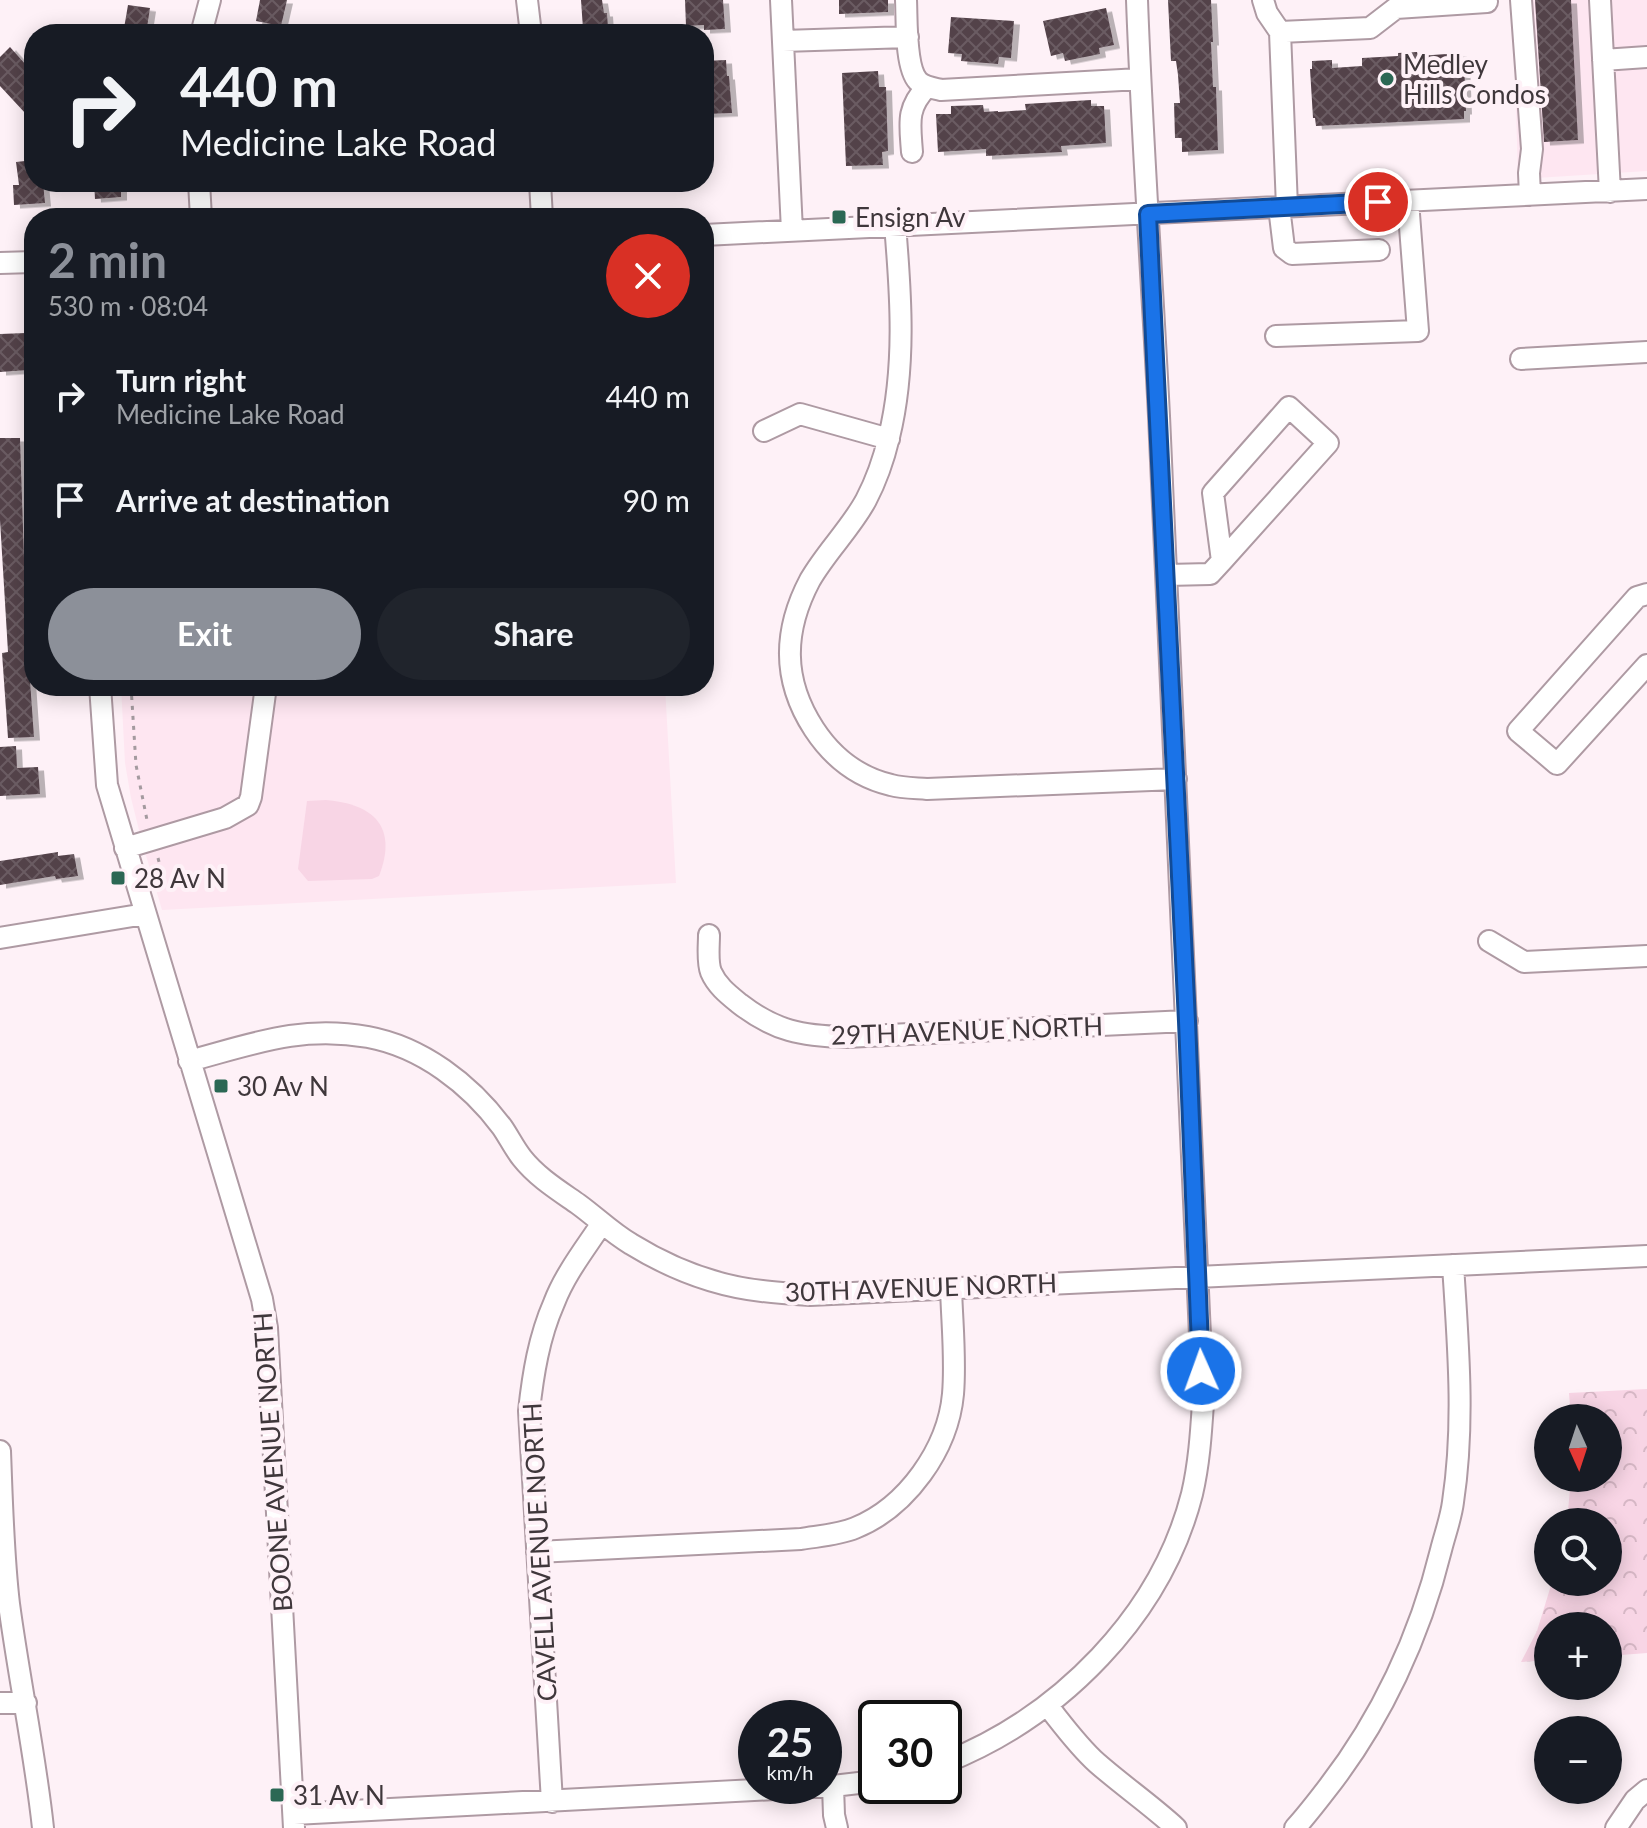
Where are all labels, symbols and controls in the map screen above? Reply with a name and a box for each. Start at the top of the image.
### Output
place label: Medley Hills Condos [1403,48,1546,110]
text: 440 m [180,52,338,119]
icon: right [48,56,152,160]
marker: Medley Hills Condos [1378,70,1396,88]
text: Medicine Lake Road [180,120,497,164]
pin [1344,168,1412,236]
icon: arrive [1356,180,1400,224]
place label: Ensign Av [855,201,966,233]
marker: Ensign Av [830,208,848,226]
text: 2 min [48,231,167,288]
button: close [606,234,690,318]
text: 530 m · 08:04 [48,290,208,322]
text: Turn right [116,362,246,398]
icon: right [48,374,92,418]
text: 440 m [605,378,690,414]
text: Medicine Lake Road [116,398,345,430]
icon: arrive [48,478,92,522]
text: Arrive at destination [116,482,390,518]
text: 90 m [623,482,690,518]
button: Exit [48,588,361,680]
button: Share [377,588,690,680]
place label: 28 Av N [134,862,226,894]
marker: 28 Av N [109,869,127,887]
street label: 29TH AVENUE NORTH [830,1009,1104,1051]
place label: 30 Av N [237,1070,329,1102]
marker: 30 Av N [212,1077,230,1095]
street label: 30TH AVENUE NORTH [784,1266,1058,1308]
street label: BOONE AVENUE NORTH [246,1311,298,1613]
position arrow [1159,1329,1243,1413]
street label: CAVELL AVENUE NORTH [515,1402,563,1702]
north arrow [1534,1404,1622,1492]
map controls [1534,1404,1622,1804]
button: search [1534,1508,1622,1596]
button: + [1534,1612,1622,1700]
speed limit sign: 30 [858,1700,962,1804]
button: − [1534,1716,1622,1804]
text: 25 [767,1718,813,1766]
text: km/h [767,1760,813,1784]
place label: 31 Av N [293,1779,385,1811]
marker: 31 Av N [268,1786,286,1804]

